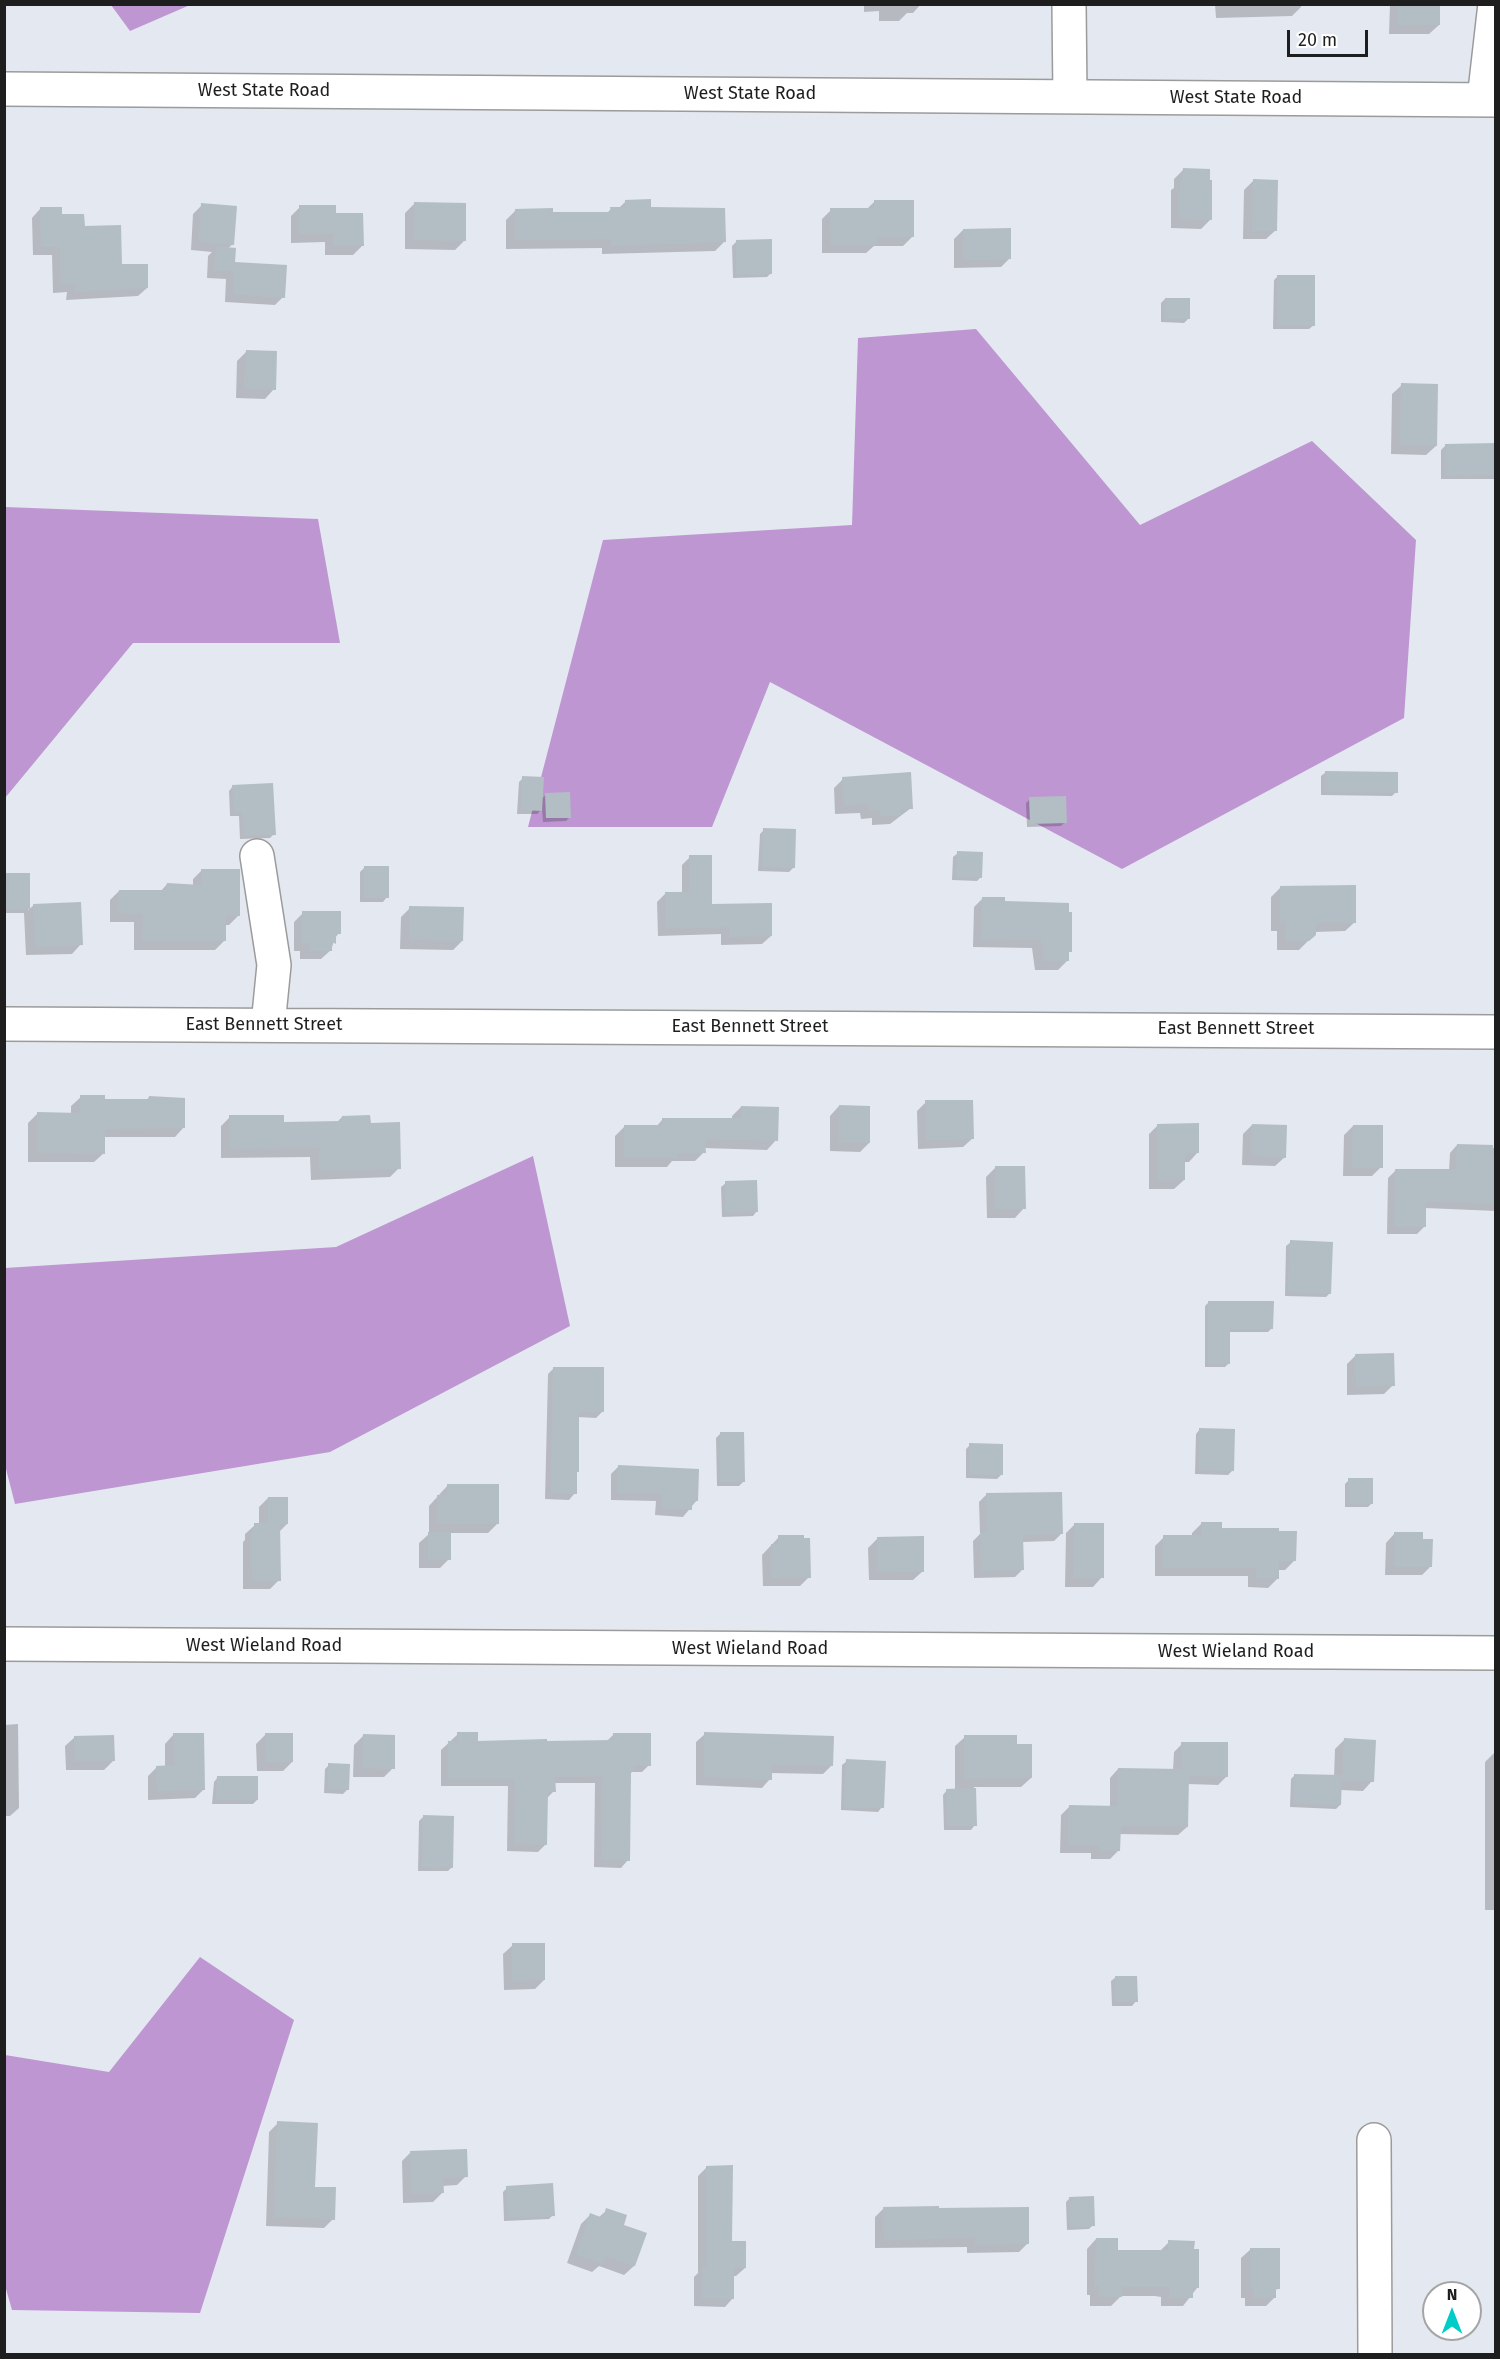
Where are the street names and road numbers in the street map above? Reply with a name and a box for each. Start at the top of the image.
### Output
street label: West State Road [198,80,330,102]
street label: West State Road [684,83,816,105]
street label: West State Road [1170,87,1302,109]
street label: East Bennett Street [186,1014,342,1036]
street label: East Bennett Street [672,1016,828,1038]
street label: East Bennett Street [1158,1018,1314,1040]
street label: West Wieland Road [186,1635,342,1657]
street label: West Wieland Road [672,1638,828,1660]
street label: West Wieland Road [1158,1641,1314,1663]

